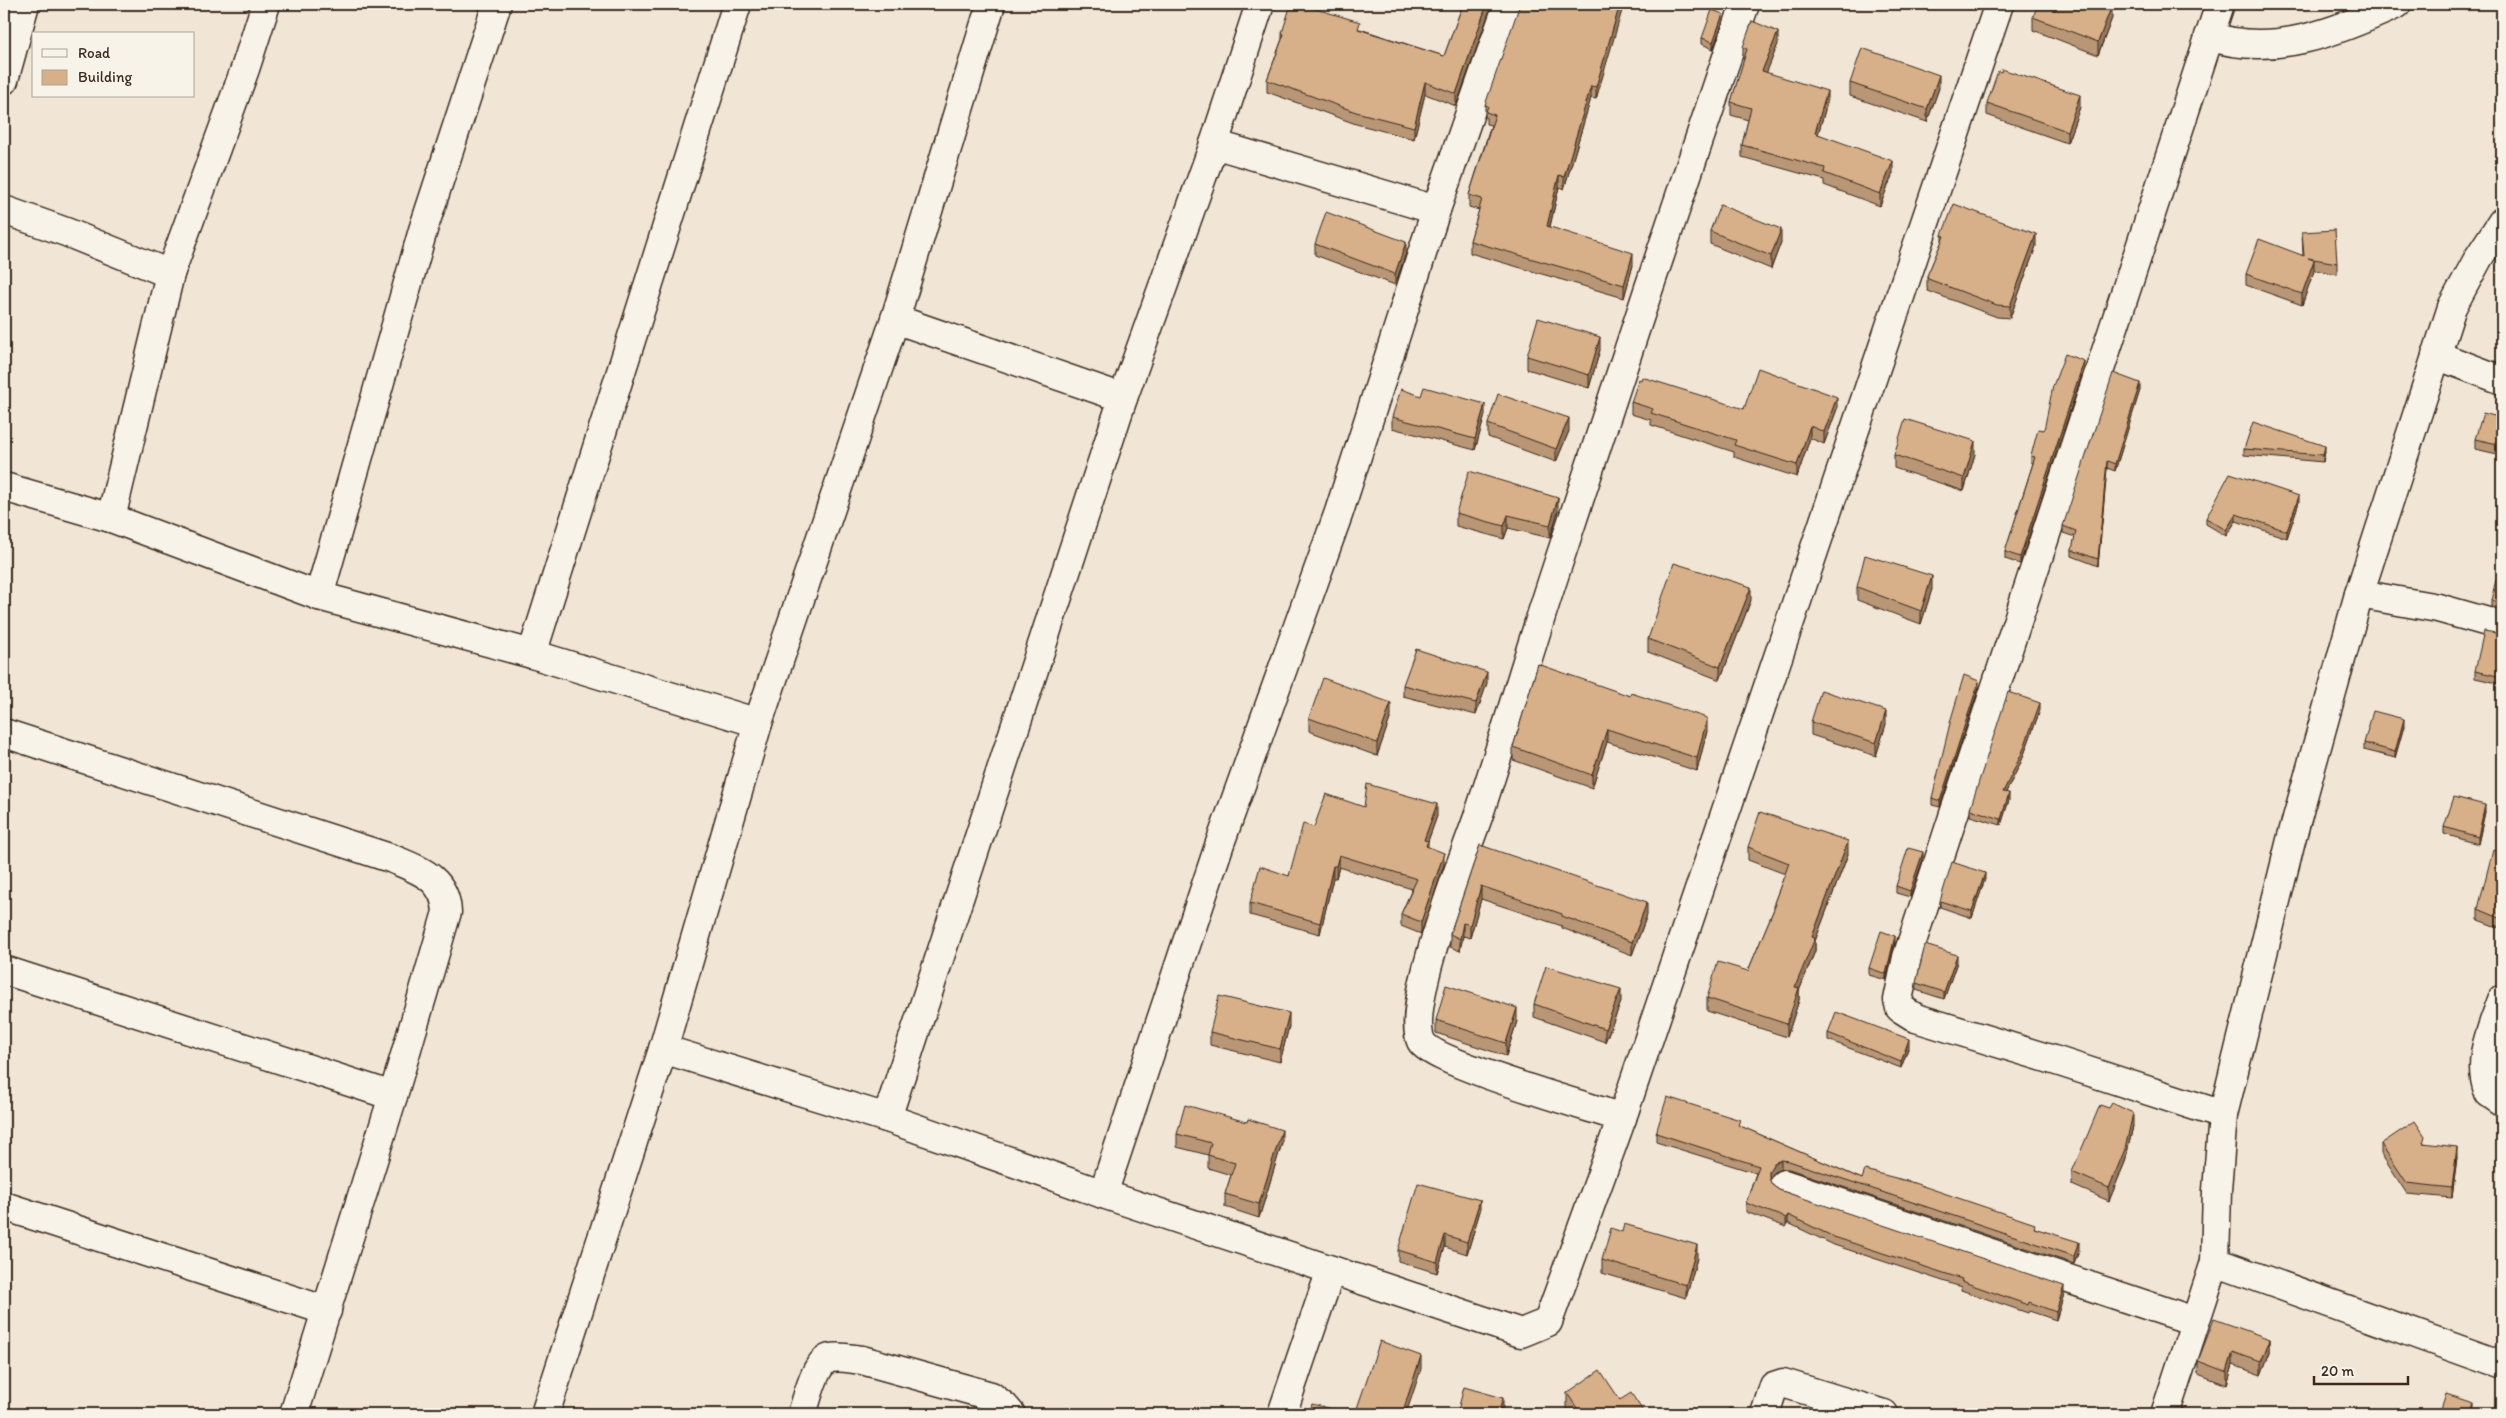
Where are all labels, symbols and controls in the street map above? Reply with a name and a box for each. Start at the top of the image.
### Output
legend [32,32,195,98]
text: Road [78,44,111,62]
text: Building [78,68,132,86]
scale bar [2314,1353,2407,1385]
text: 20 m [2321,1362,2355,1380]

